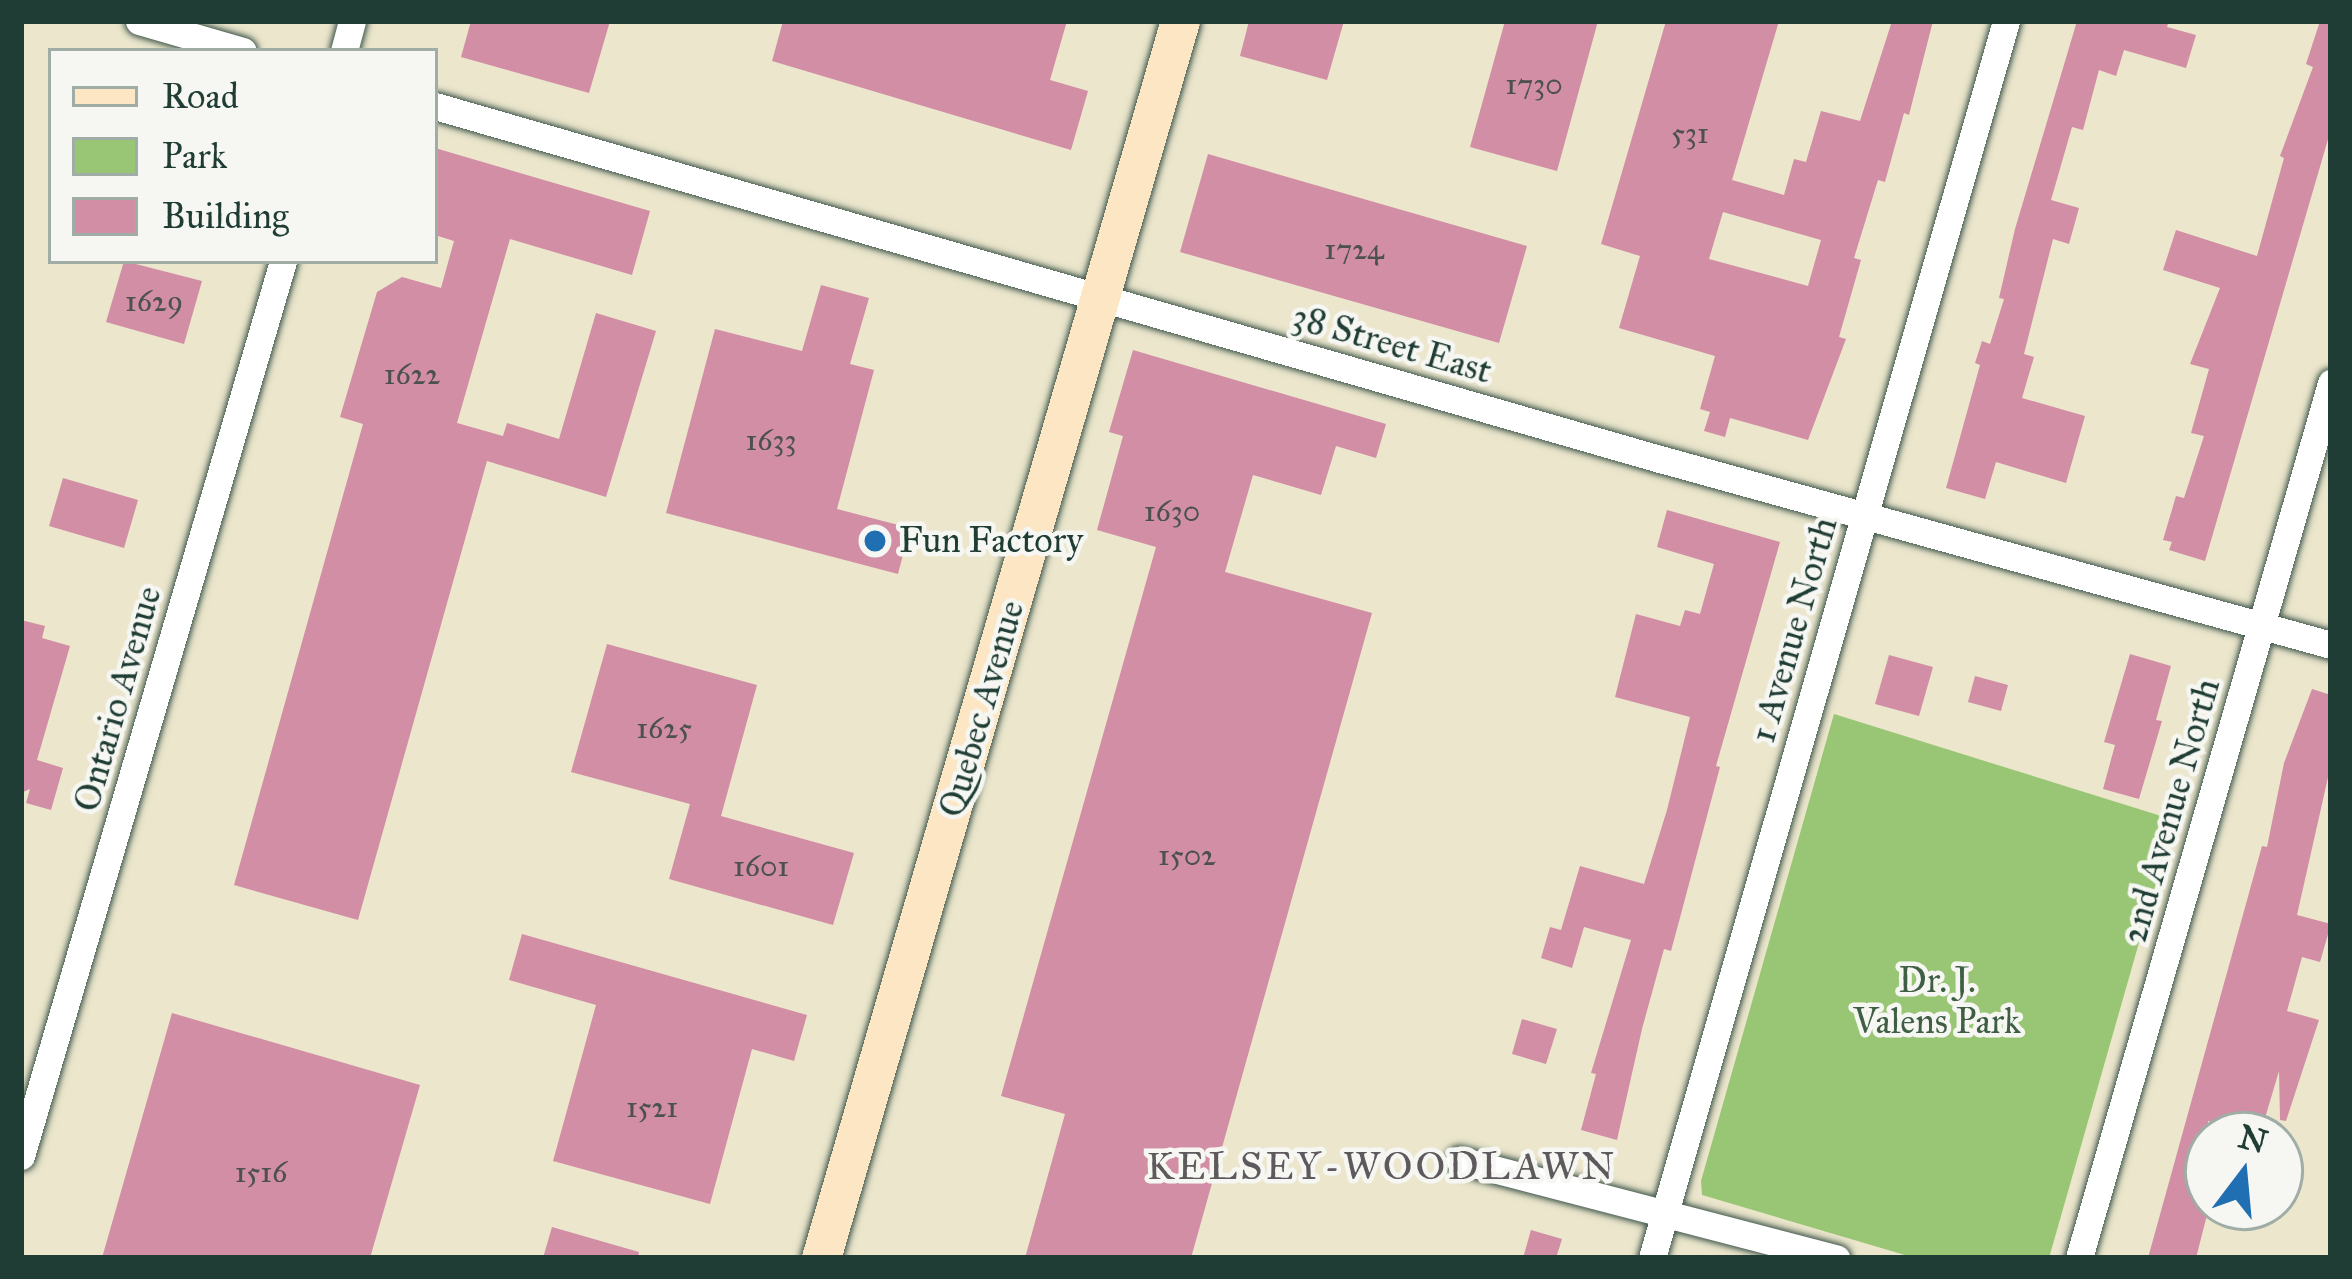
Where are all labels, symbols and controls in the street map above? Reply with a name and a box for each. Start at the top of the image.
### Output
legend [48,48,438,264]
house number: 1730 [1505,66,1563,102]
text: Road [162,74,239,118]
house number: 531 [1671,115,1709,151]
text: Park [162,134,227,178]
text: Building [162,194,289,238]
house number: 1724 [1324,231,1384,267]
house number: 1629 [125,283,183,319]
street label: 38 Street East [1287,295,1497,393]
house number: 1622 [384,356,440,392]
house number: 1633 [745,422,797,458]
house number: 1630 [1144,493,1200,529]
street label: 1 Avenue North [1741,512,1847,748]
place label: Fun Factory [899,519,1083,563]
marker: Fun Factory [862,528,888,554]
street label: Ontario Avenue [65,581,171,817]
street label: Quebec Avenue [930,596,1034,822]
street label: 2nd Avenue North [2113,674,2229,948]
house number: 1625 [636,710,692,746]
house number: 1502 [1158,837,1216,873]
house number: 1601 [733,848,789,884]
park label: Dr. J. Valens Park [1853,958,2021,1043]
house number: 1521 [626,1089,678,1125]
north arrow [2184,1111,2304,1231]
text: N [2234,1116,2272,1162]
district label: KELSEY-WOODLAWN [1147,1143,1617,1189]
house number: 1516 [235,1154,287,1190]

